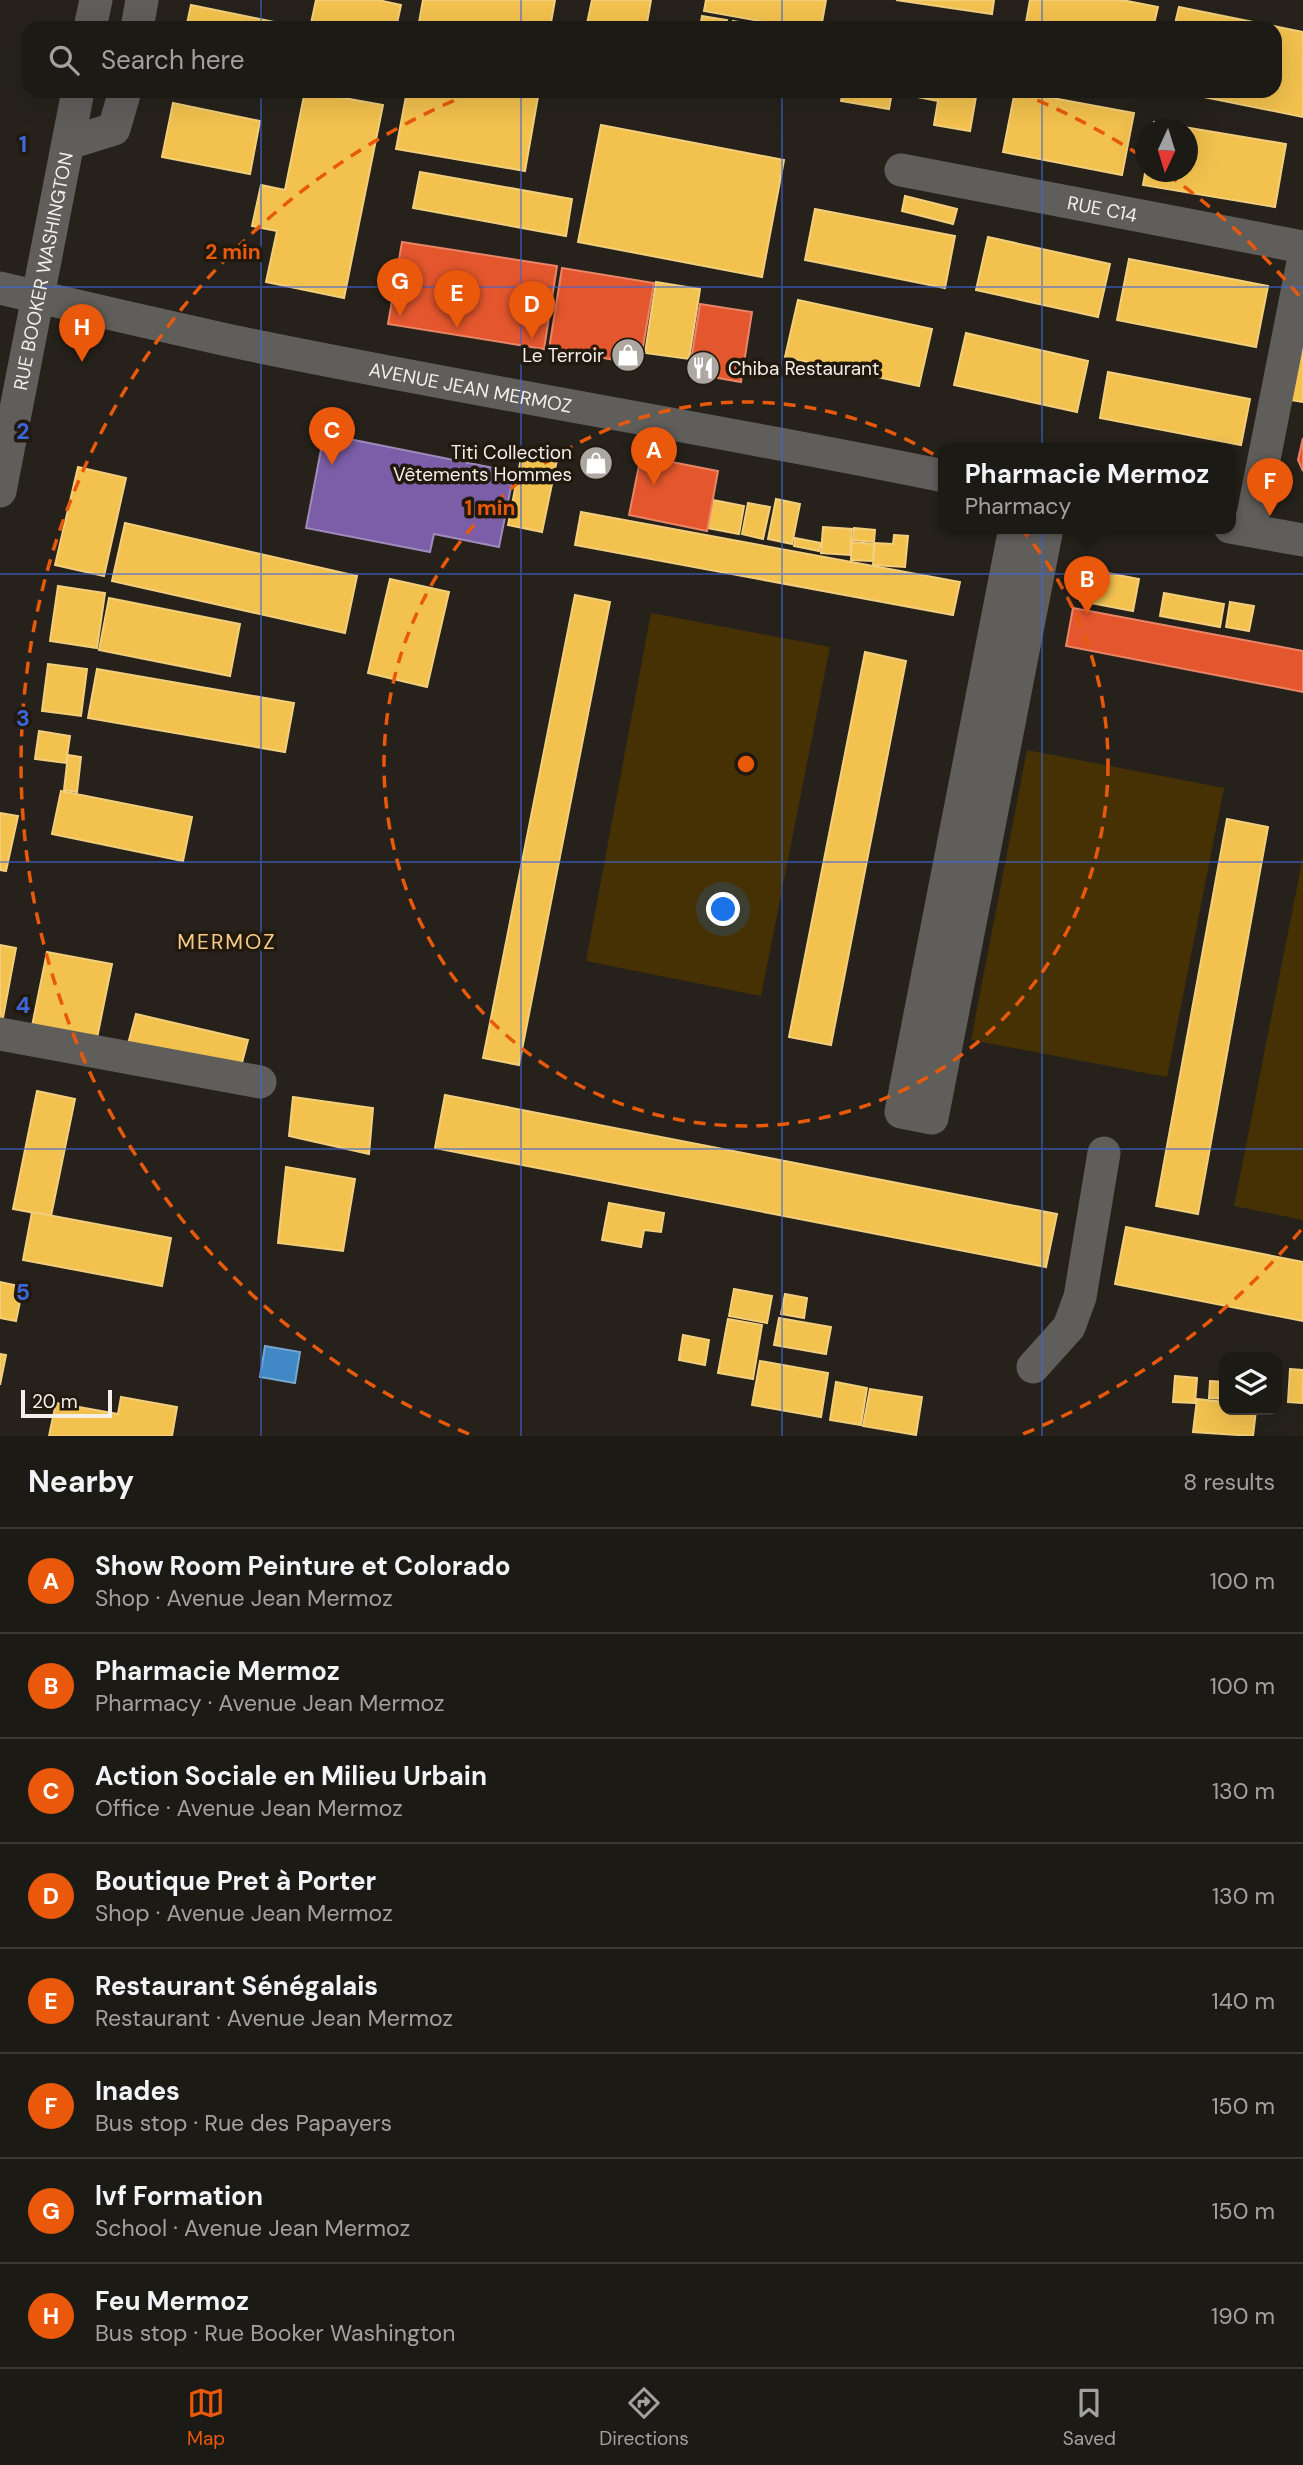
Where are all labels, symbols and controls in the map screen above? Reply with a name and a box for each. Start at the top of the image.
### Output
search box [21,21,1282,98]
icon: search [45,41,83,79]
text: Search here [101,43,244,77]
north arrow [1135,119,1198,182]
text: 1 [19,129,27,159]
street label: RUE BOOKER WASHINGTON [7,150,78,392]
street label: RUE C14 [1065,190,1139,227]
text: 2 min [205,238,261,266]
pin: G [377,258,423,316]
pin: E [434,270,480,328]
pin: D [509,281,555,339]
pin: H [59,304,105,362]
shop icon: Le Terroir [609,336,647,374]
place label: Le Terroir [522,343,604,368]
restaurant icon: Chiba Restaurant [684,349,722,387]
street label: AVENUE JEAN MERMOZ [367,356,574,418]
place label: Chiba Restaurant [728,356,879,381]
pin: C [309,407,355,465]
text: 2 [16,416,30,446]
pin: A [631,427,677,485]
place label: Titi Collection Vêtements Hommes [393,440,572,487]
popup [938,443,1236,534]
shop icon: Titi Collection Vêtements Hommes [577,444,615,482]
text: Pharmacie Mermoz [965,457,1209,491]
pin: F [1247,458,1293,516]
text: Pharmacy [965,491,1071,521]
text: 1 min [464,494,516,522]
pin: B [1064,556,1110,614]
text: 3 [16,703,30,733]
centre of rings [734,752,758,776]
your location [706,892,740,926]
district label: MERMOZ [177,928,277,956]
text: 4 [16,990,31,1020]
text: 5 [16,1277,30,1307]
map controls [1219,1352,1282,1415]
button: layers [1219,1352,1282,1415]
scale bar [21,1387,112,1419]
text: 20 m [32,1389,78,1414]
text: Nearby [28,1462,134,1501]
text: 8 results [1183,1467,1275,1497]
text: Show Room Peinture et Colorado [95,1549,511,1583]
text: A [43,1566,59,1596]
text: 100 m [1210,1566,1275,1596]
text: Shop · Avenue Jean Mermoz [95,1583,393,1613]
text: Pharmacie Mermoz [95,1654,340,1688]
text: B [44,1671,58,1701]
text: 100 m [1210,1671,1275,1701]
text: Pharmacy · Avenue Jean Mermoz [95,1688,445,1718]
text: Action Sociale en Milieu Urbain [95,1759,487,1793]
text: C [43,1776,59,1806]
text: 130 m [1212,1776,1275,1806]
text: Office · Avenue Jean Mermoz [95,1793,403,1823]
text: Boutique Pret à Porter [95,1864,376,1898]
text: D [43,1881,59,1911]
text: 130 m [1212,1881,1275,1911]
text: Shop · Avenue Jean Mermoz [95,1898,393,1928]
text: Restaurant Sénégalais [95,1969,378,2003]
text: E [44,1986,58,2016]
text: 140 m [1212,1986,1275,2016]
text: Restaurant · Avenue Jean Mermoz [95,2003,453,2033]
text: Inades [95,2074,180,2108]
text: F [45,2091,57,2121]
text: 150 m [1211,2091,1275,2121]
text: Bus stop · Rue des Papayers [95,2108,392,2138]
text: lvf Formation [95,2179,263,2213]
text: G [42,2196,60,2226]
text: 150 m [1211,2196,1275,2226]
text: School · Avenue Jean Mermoz [95,2213,410,2243]
text: Feu Mermoz [95,2284,249,2318]
text: H [43,2301,59,2331]
text: 190 m [1211,2301,1275,2331]
text: Bus stop · Rue Booker Washington [95,2318,455,2348]
tab: Map [187,2384,225,2451]
tab: Directions [599,2384,689,2451]
tab: Saved [1063,2384,1116,2451]

